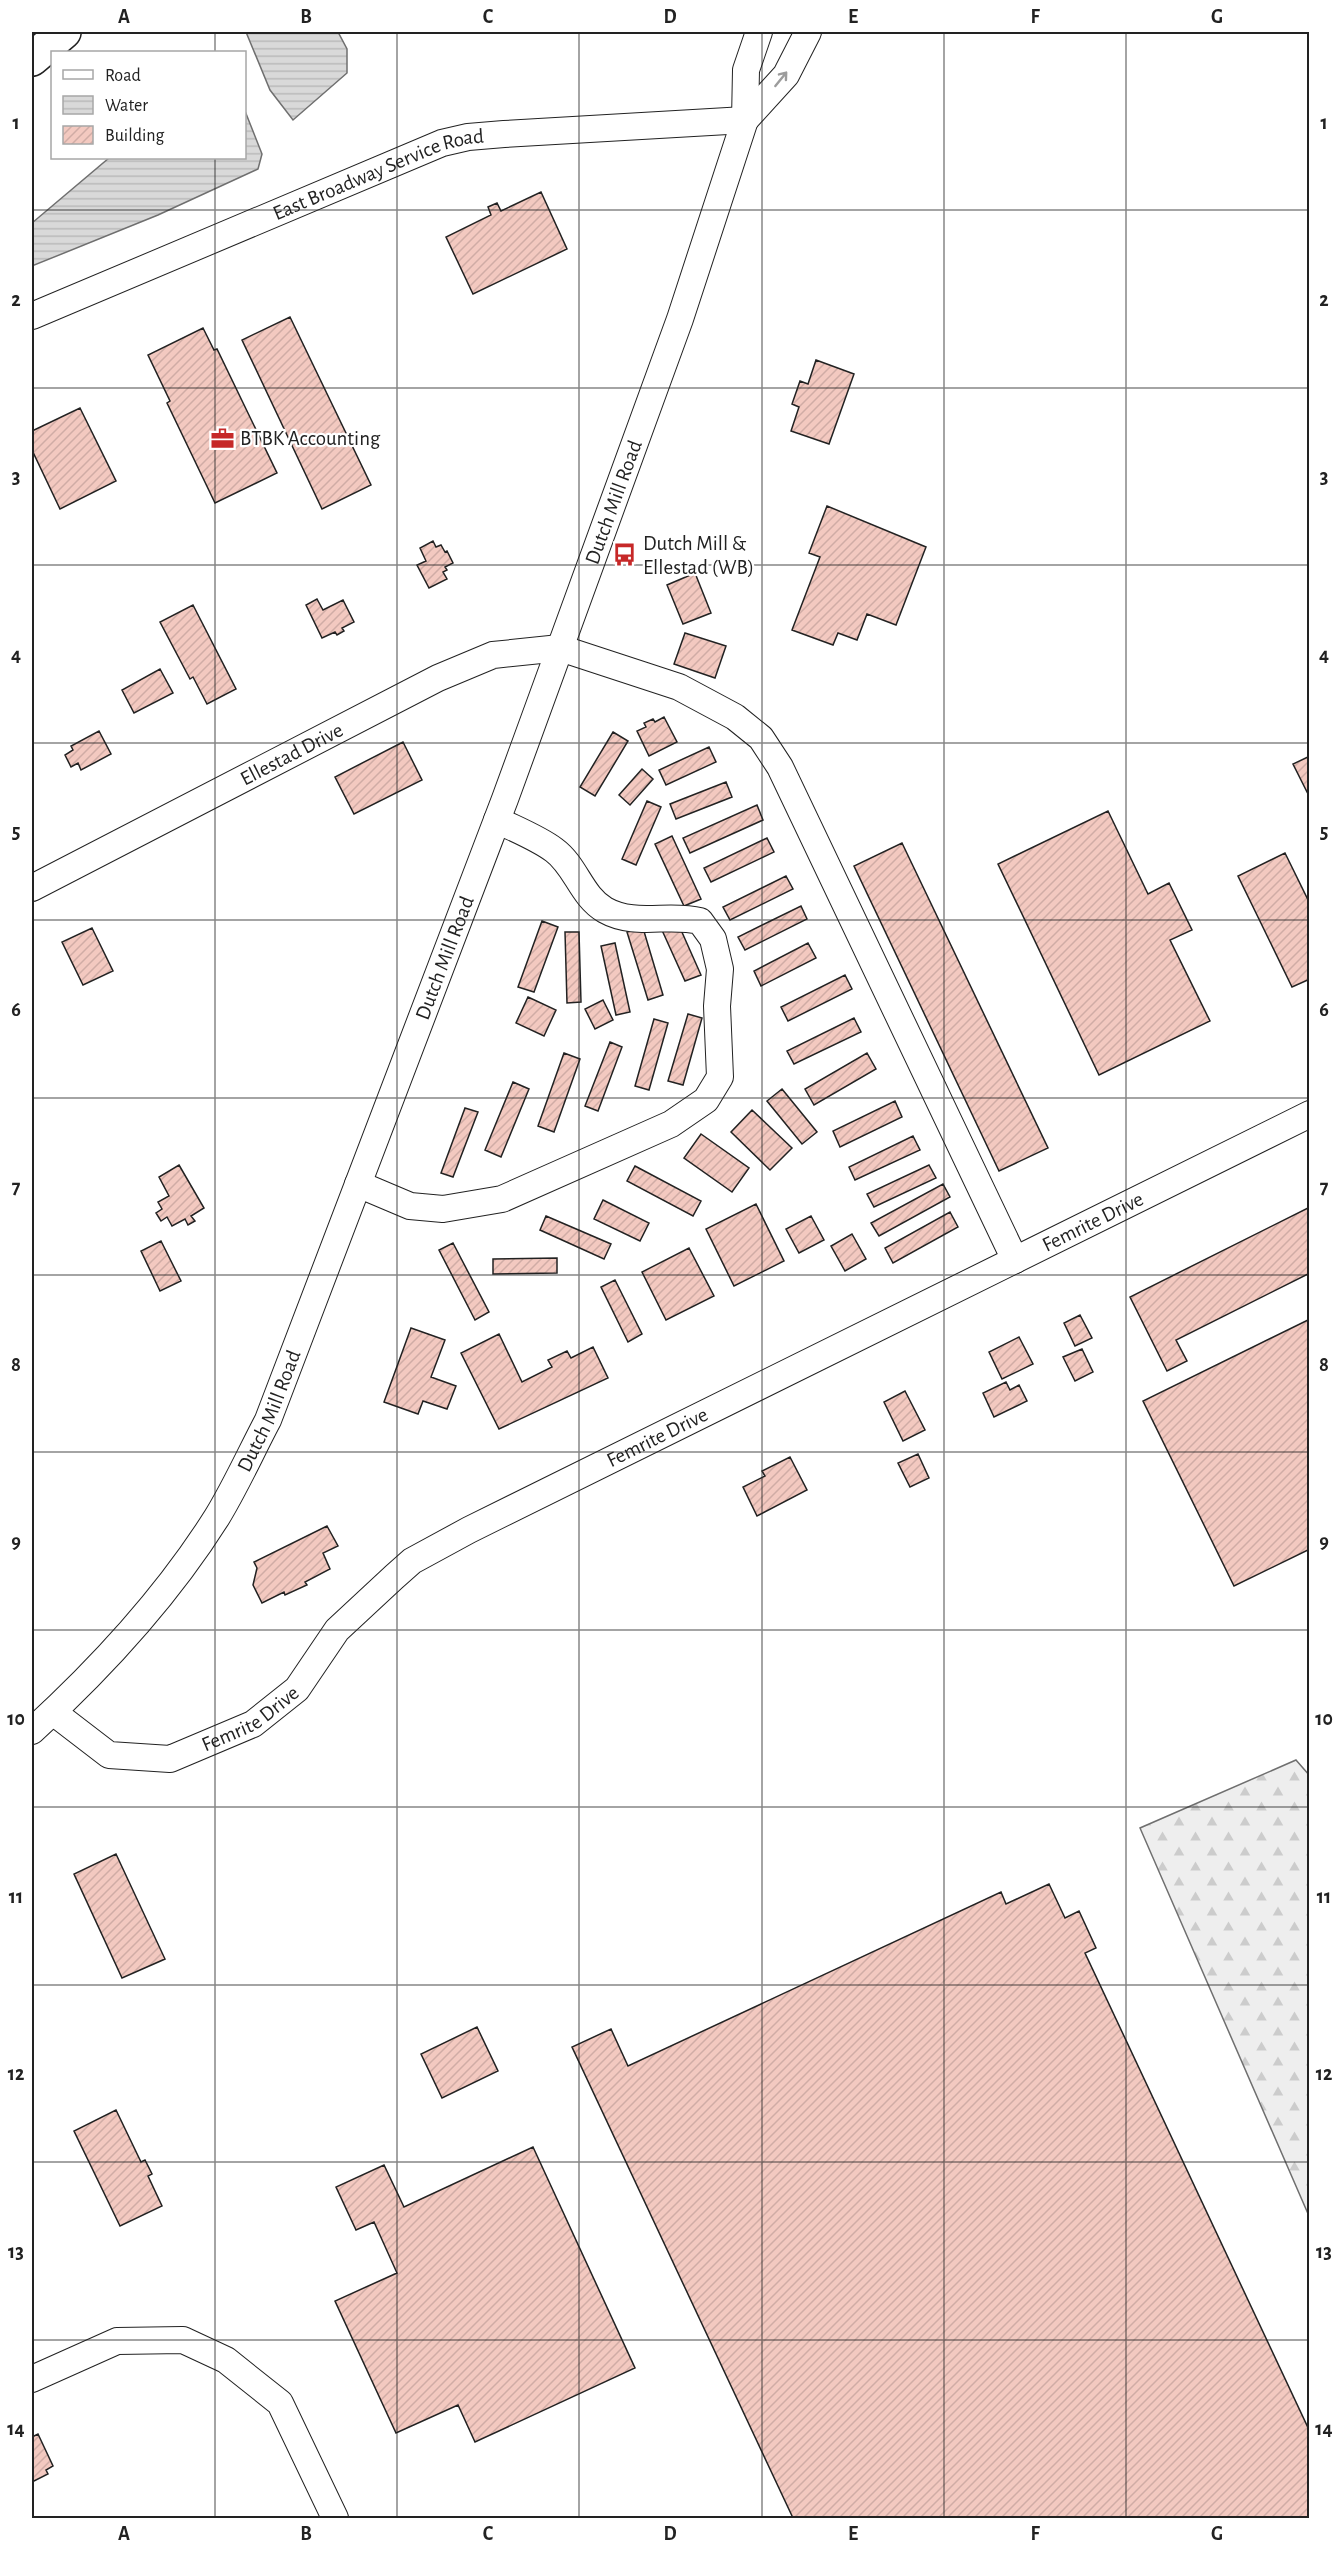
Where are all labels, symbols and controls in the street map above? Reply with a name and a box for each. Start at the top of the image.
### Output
text: A [118,7,130,27]
text: B [300,7,312,27]
text: C [483,7,494,27]
text: D [663,7,677,27]
text: E [848,7,858,27]
text: F [1030,7,1040,27]
text: G [1211,7,1223,27]
legend [51,51,246,159]
text: Road [105,67,141,85]
one-way arrow [775,71,788,87]
text: Water [105,97,148,115]
text: 1 [12,113,20,133]
text: 1 [1320,113,1328,133]
street label: East Broadway Service Road [270,125,485,224]
text: Building [105,127,165,145]
text: 2 [11,290,21,310]
text: 2 [1319,290,1329,310]
office icon: BTBK Accounting [209,425,235,451]
place label: BTBK Accounting [240,428,381,449]
street label: Dutch Mill Road [581,437,645,567]
text: 3 [12,467,20,487]
text: 3 [1320,467,1328,487]
place label: Dutch Mill & Ellestad (WB) [643,533,754,578]
bus stop icon: Dutch Mill & Ellestad (WB) [612,542,638,568]
text: 4 [11,645,21,665]
text: 4 [1319,645,1329,665]
street label: Ellestad Drive [237,719,346,789]
text: 5 [12,822,20,842]
text: 5 [1320,822,1328,842]
street label: Dutch Mill Road [411,893,477,1023]
text: 6 [11,1000,21,1020]
text: 6 [1319,1000,1329,1020]
text: 7 [12,1177,21,1197]
text: 7 [1320,1177,1329,1197]
street label: Femrite Drive [1039,1188,1147,1255]
street label: Dutch Mill Road [233,1347,304,1475]
text: 8 [11,1355,21,1375]
text: 8 [1319,1355,1329,1375]
street label: Femrite Drive [603,1403,711,1471]
text: 9 [11,1532,21,1552]
text: 9 [1319,1532,1329,1552]
street label: Femrite Drive [199,1681,303,1755]
text: 10 [7,1709,25,1729]
text: 10 [1315,1709,1333,1729]
text: 11 [9,1887,23,1907]
text: 11 [1317,1887,1331,1907]
text: 12 [8,2064,24,2084]
text: 12 [1316,2064,1332,2084]
text: 13 [8,2242,24,2262]
text: 13 [1316,2242,1332,2262]
text: 14 [7,2419,25,2439]
text: 14 [1315,2419,1333,2439]
text: A [118,2524,130,2544]
text: B [300,2524,312,2544]
text: C [483,2524,494,2544]
text: D [663,2524,677,2544]
text: E [848,2524,858,2544]
text: F [1030,2524,1040,2544]
text: G [1211,2524,1223,2544]

